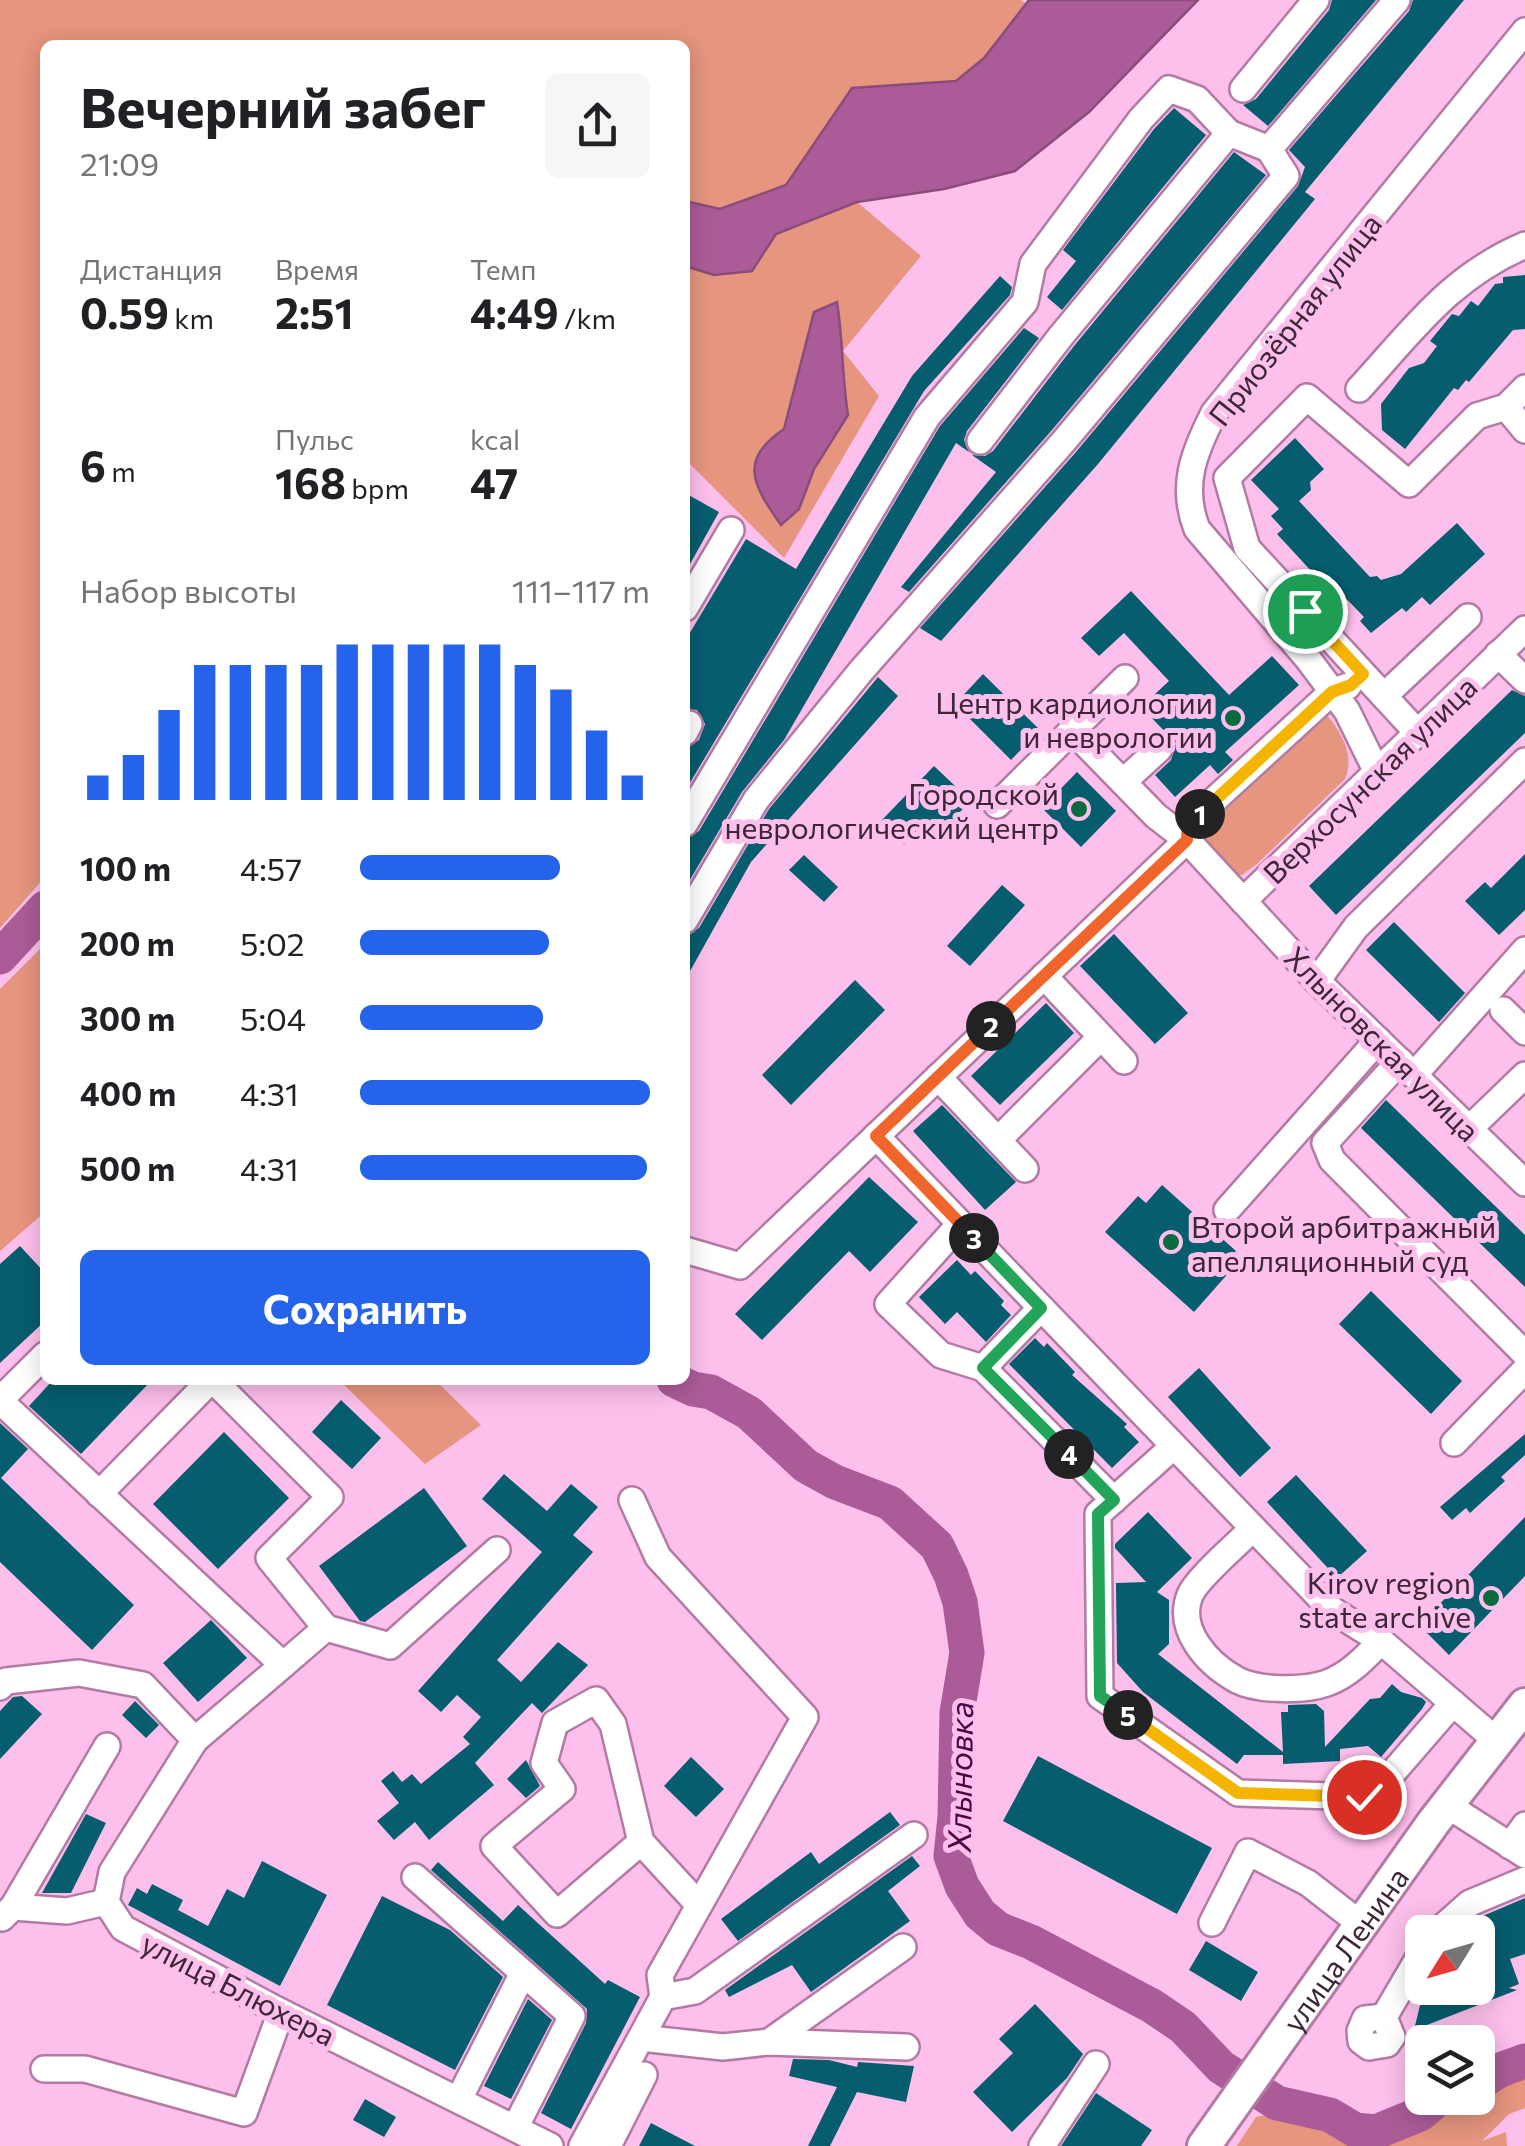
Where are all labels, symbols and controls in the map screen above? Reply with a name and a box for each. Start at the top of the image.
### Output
text: Вечерний забег [80,72,486,139]
button: share [545,73,650,178]
text: 21:09 [80,143,159,183]
street label: Приозёрная улица [1200,206,1388,432]
text: Дистанция [80,252,223,286]
text: Время [275,252,359,286]
text: Темп [470,252,536,286]
text: 0.59 [80,286,169,338]
text: 2:51 [275,286,354,338]
text: 4:49 [470,286,559,338]
text: km [169,301,214,335]
text: /km [559,301,616,335]
text: Пульс [275,422,354,456]
text: kcal [470,422,520,456]
text: 6 [80,439,106,491]
text: m [106,454,136,488]
text: 168 [275,456,346,508]
text: 47 [470,456,518,508]
text: bpm [346,471,409,505]
pin [1263,569,1348,654]
text: Набор высоты [80,570,297,610]
text: 111–117 m [512,570,650,610]
icon: arrive [1278,584,1333,639]
street label: Верхосунская улица [1254,667,1484,891]
place label: Центр кардиологии и неврологии [935,683,1213,754]
marker: Центр кардиологии и неврологии [1222,707,1244,729]
place label: Городской неврологический центр [725,774,1059,845]
pin: 1 [1175,789,1225,839]
text: 1 [1194,797,1206,831]
marker: Городской неврологический центр [1068,798,1090,820]
text: 100 m [80,848,171,888]
text: 4:57 [240,848,302,888]
text: 200 m [80,923,175,963]
text: 5:02 [240,923,304,963]
street label: Хлыновская улица [1278,938,1488,1148]
text: 300 m [80,998,175,1038]
text: 5:04 [240,998,306,1038]
pin: 2 [966,1001,1016,1051]
text: 2 [983,1009,999,1043]
text: 400 m [80,1073,176,1113]
text: 4:31 [240,1073,299,1113]
text: 500 m [80,1148,175,1188]
text: 4:31 [240,1148,299,1188]
place label: Второй арбитражный апелляционный суд [1191,1207,1496,1278]
pin: 3 [949,1213,999,1263]
text: 3 [966,1221,982,1255]
marker: Второй арбитражный апелляционный суд [1160,1231,1182,1253]
button: Сохранить [80,1250,650,1365]
pin: 4 [1044,1429,1094,1479]
text: 4 [1060,1437,1078,1471]
place label: Kirov region state archive [1298,1563,1471,1634]
marker: Kirov region state archive [1480,1587,1502,1609]
pin: 5 [1103,1690,1153,1740]
text: 5 [1120,1698,1136,1732]
water label: Хлыновка [938,1701,980,1854]
pin [1322,1755,1407,1840]
icon: check [1337,1770,1392,1825]
street label: улица Ленина [1273,1859,1415,2038]
north arrow [1405,1915,1495,2005]
map controls [1405,1915,1495,2115]
street label: улица Блюхера [136,1923,342,2053]
button: layers [1405,2025,1495,2115]

